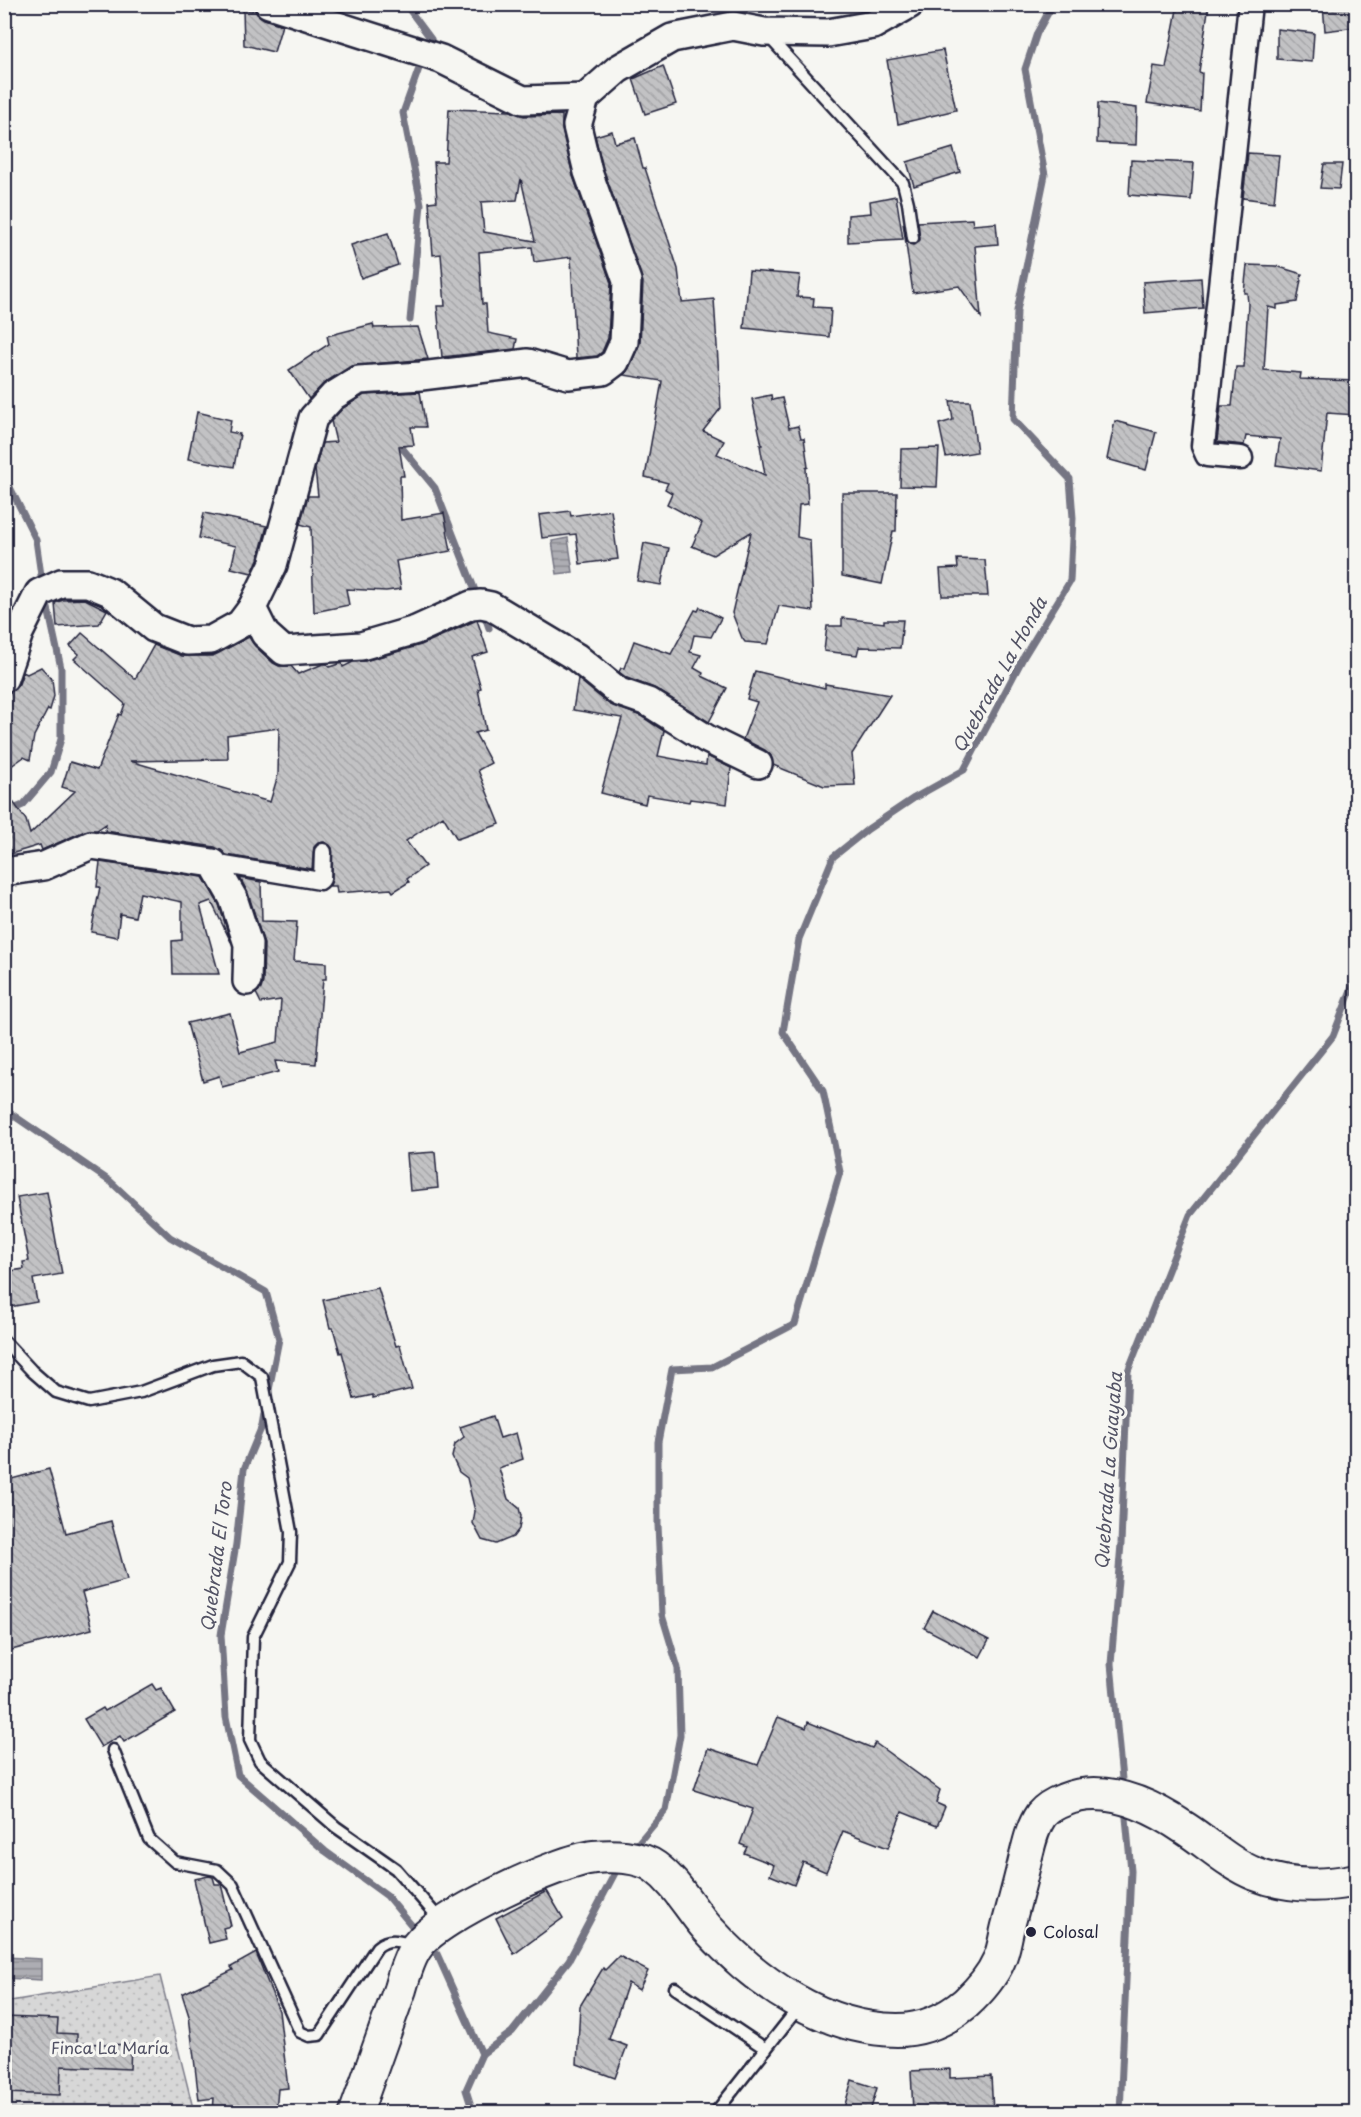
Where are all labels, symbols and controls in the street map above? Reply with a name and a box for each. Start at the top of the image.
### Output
water label: Quebrada La Honda [945,591,1053,757]
water label: Quebrada La Guayaba [1087,1370,1128,1571]
water label: Quebrada El Toro [193,1480,238,1633]
place label: Colosal [1043,1919,1099,1943]
marker: Colosal [1024,1925,1038,1939]
park label: Finca La María [51,2035,169,2059]

